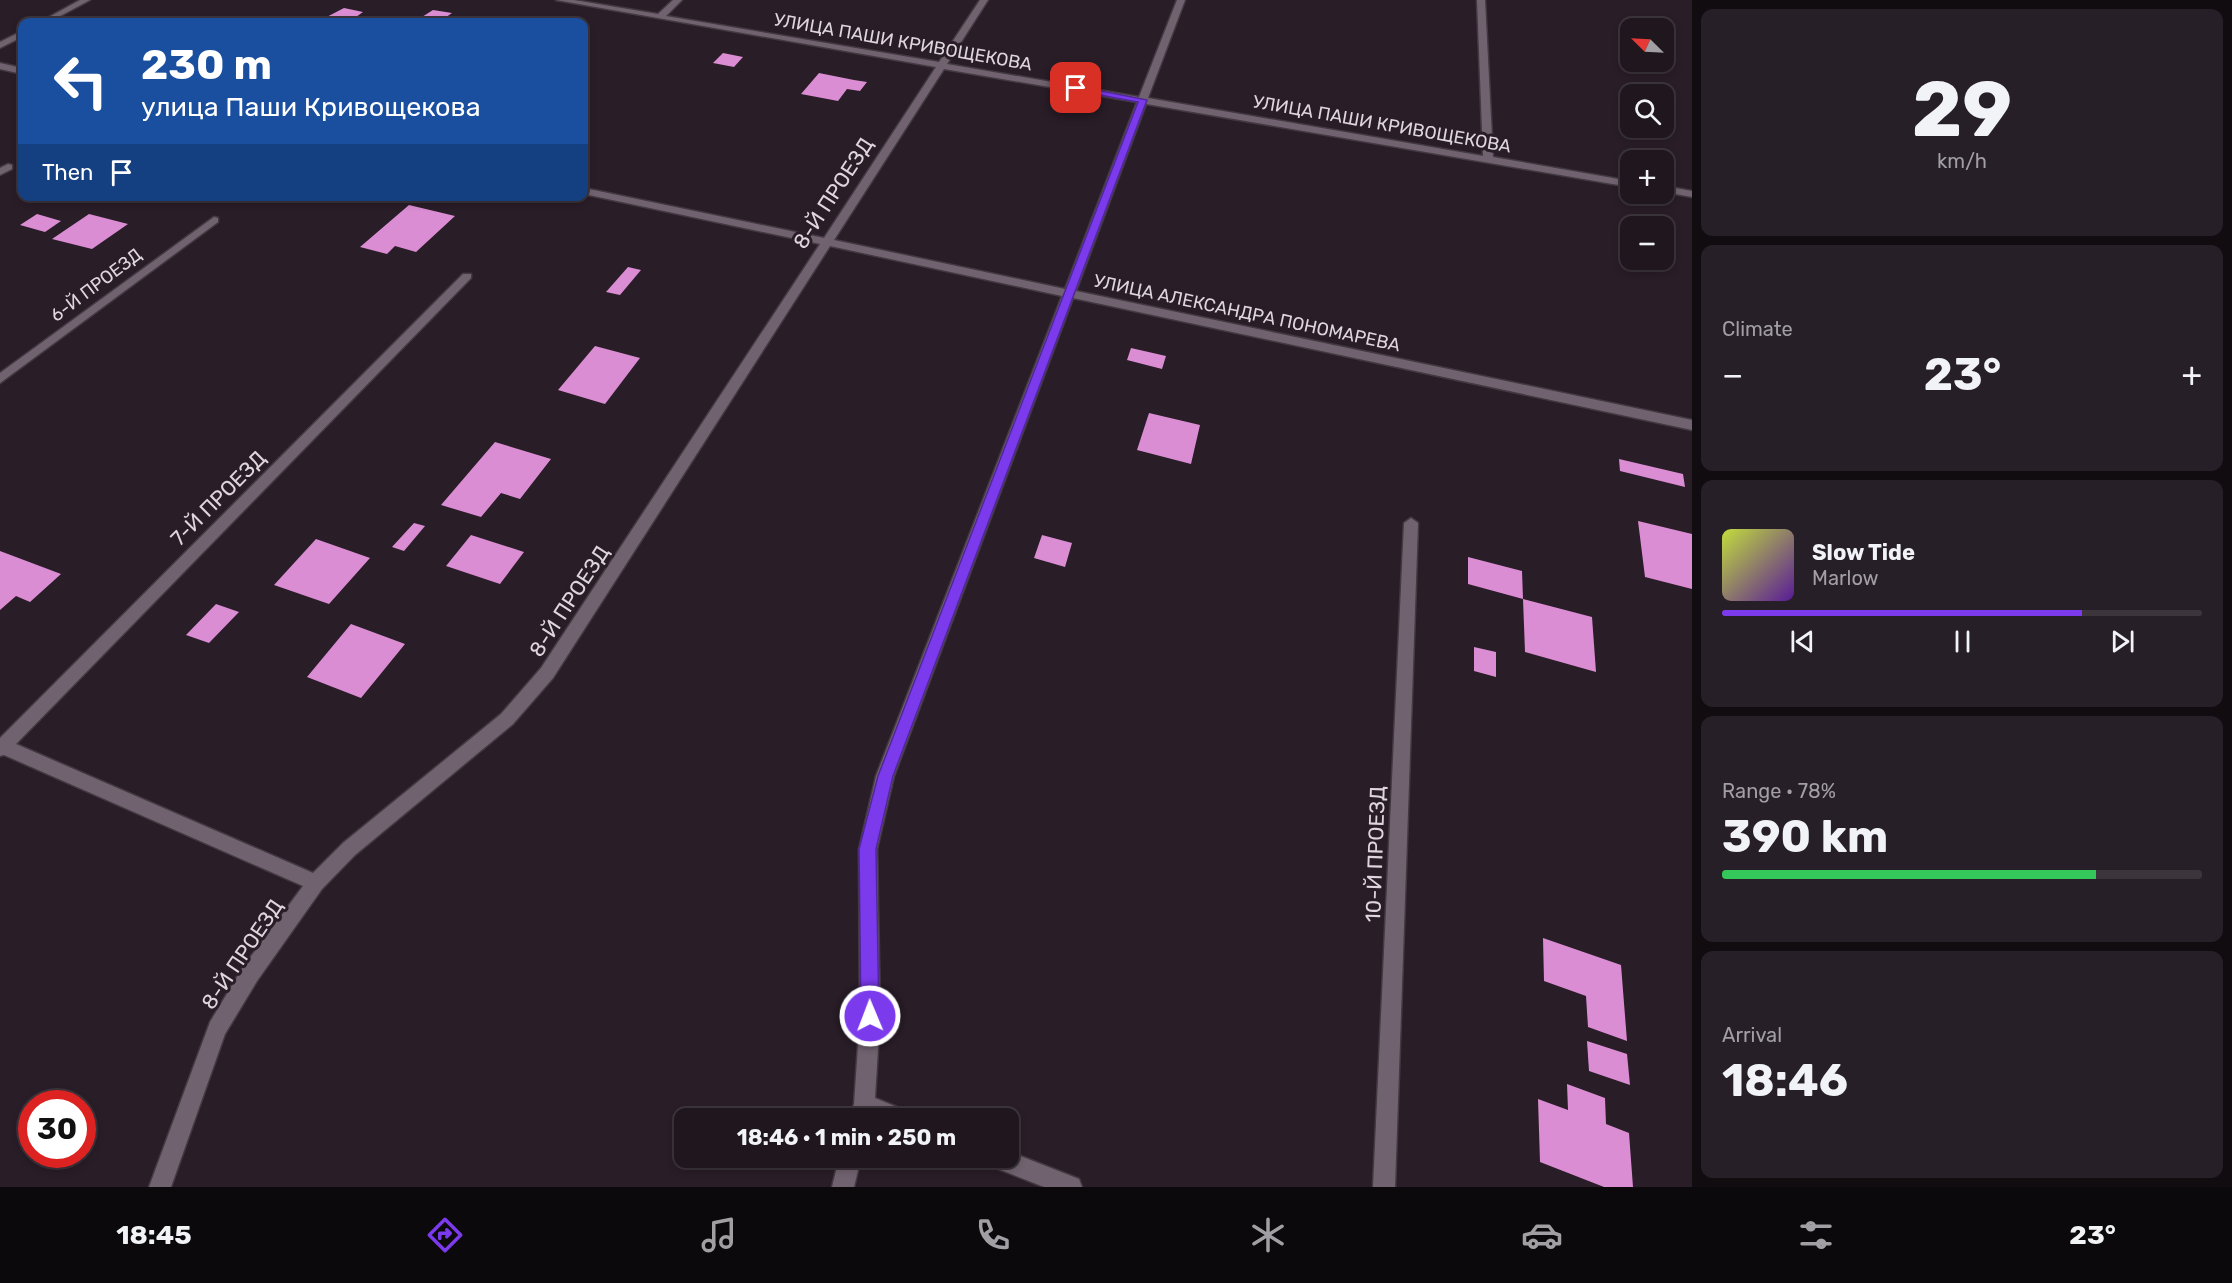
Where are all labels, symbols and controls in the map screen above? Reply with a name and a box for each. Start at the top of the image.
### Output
street label: УЛИЦА ПАШИ КРИВОЩЕКОВА [772,8,1034,76]
north arrow [1620,18,1674,72]
map controls [1620,18,1674,270]
text: 230 m [141,40,272,90]
icon: left [42,42,120,120]
pin [1050,62,1101,113]
text: 29 [1912,63,2012,156]
icon: arrive [1059,71,1092,104]
button: search [1620,84,1674,138]
street label: УЛИЦА ПАШИ КРИВОЩЕКОВА [1251,90,1513,158]
text: улица Паши Кривощекова [141,91,481,123]
street label: 8-Й ПРОЕЗД [788,133,878,253]
text: km/h [1937,149,1987,173]
button: + [1620,150,1674,204]
icon: arrive [105,156,138,189]
text: Then [42,159,93,186]
button: − [1620,216,1674,270]
street label: 6-Й ПРОЕЗД [46,243,146,326]
street label: УЛИЦА АЛЕКСАНДРА ПОНОМАРЕВА [1092,270,1402,356]
text: Climate [1722,317,1793,341]
text: 23° [1924,348,2001,401]
text: − [1722,355,1743,394]
text: + [2181,355,2202,394]
street label: 7-Й ПРОЕЗД [165,445,271,551]
text: Slow Tide [1812,539,1915,566]
street label: 8-Й ПРОЕЗД [524,541,614,661]
text: Marlow [1812,566,1879,590]
icon: previous [1786,625,1819,658]
icon: pause [1946,625,1979,658]
icon: next [2106,625,2139,658]
text: Range · 78% [1722,779,1836,803]
street label: 10-Й ПРОЕЗД [1360,785,1390,923]
text: 390 km [1722,810,1888,863]
street label: 8-Й ПРОЕЗД [196,894,288,1014]
position arrow [838,984,902,1048]
text: Arrival [1722,1023,1782,1047]
text: 18:46 [1722,1054,1848,1107]
speed limit sign: 30 [18,1090,96,1168]
text: 18:46 · 1 min · 250 m [737,1124,956,1151]
icon: directions [424,1214,466,1256]
icon: music [698,1214,740,1256]
icon: phone [972,1214,1014,1256]
icon: climate [1247,1214,1289,1256]
icon: car [1521,1214,1563,1256]
icon: filters [1795,1214,1837,1256]
text: 18:45 [116,1219,192,1251]
text: 23° [2069,1219,2116,1251]

